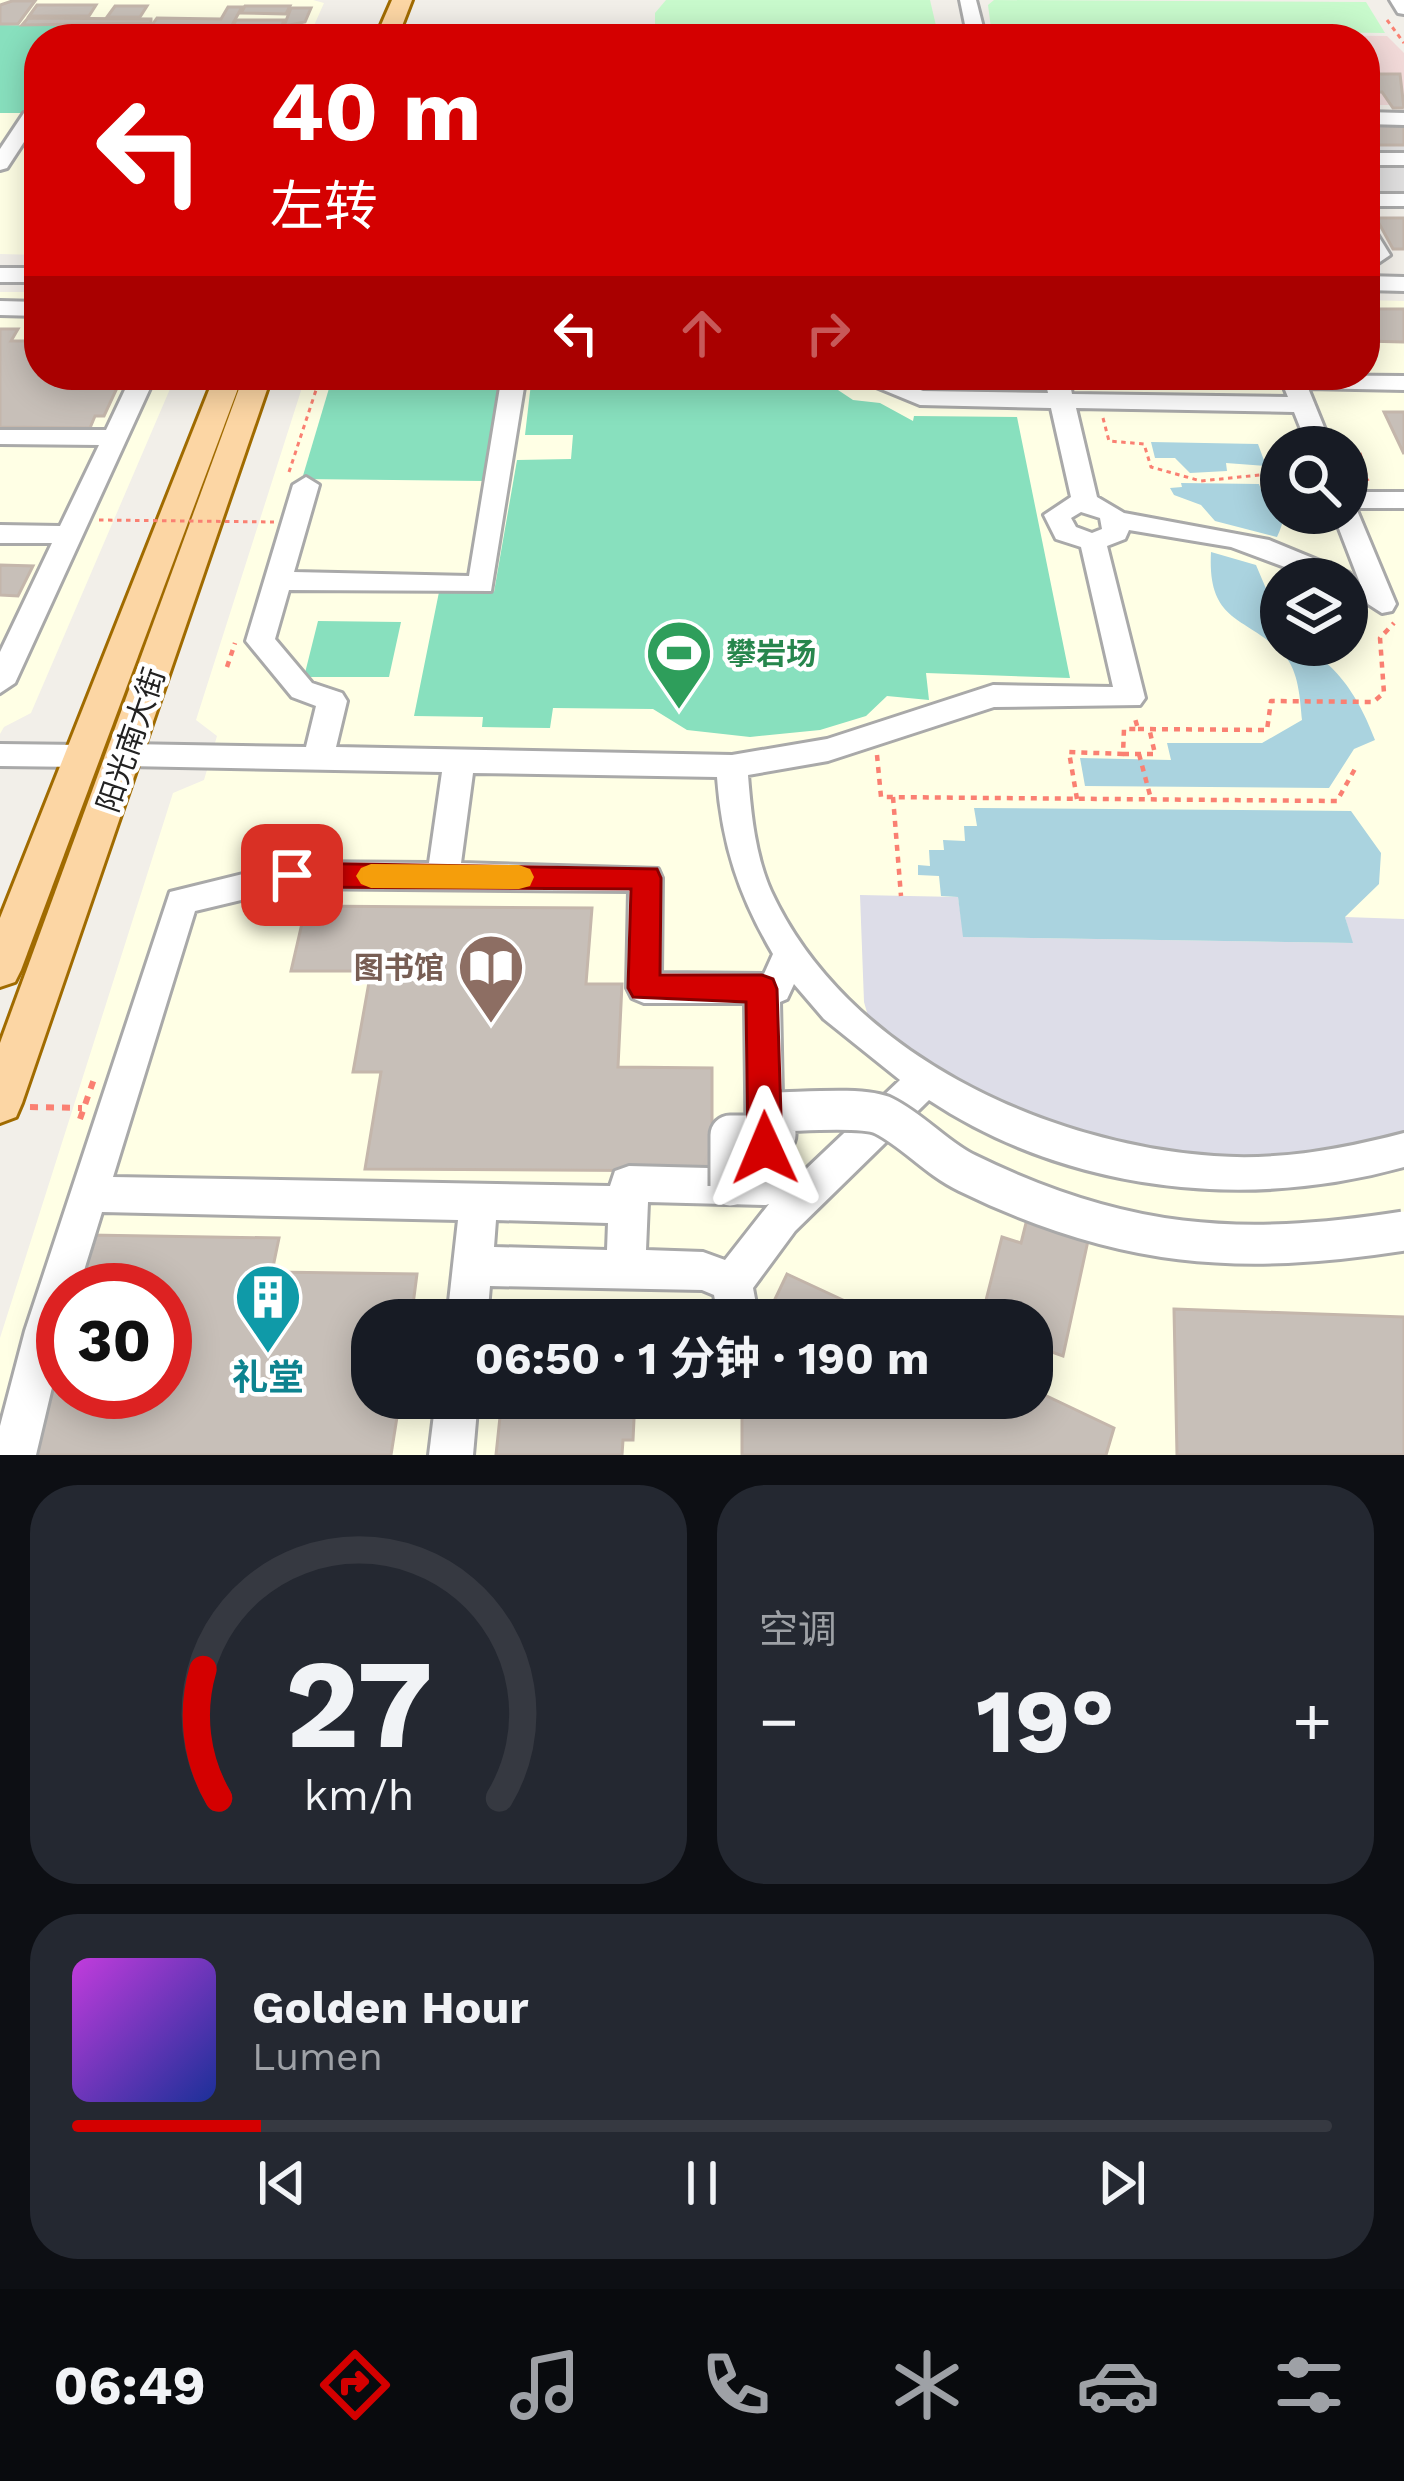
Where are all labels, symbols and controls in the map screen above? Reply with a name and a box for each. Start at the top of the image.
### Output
text: 40 m [270,62,481,160]
icon: left [72,72,228,228]
text: 左转 [270,175,378,238]
icon: left [543,300,609,366]
icon: ahead [669,300,735,366]
icon: right [795,300,861,366]
map controls [1260,426,1368,666]
button: search [1260,426,1368,534]
button: layers [1260,558,1368,666]
sports icon: 攀岩场 [644,618,714,712]
place label: 攀岩场 [726,636,816,671]
street label: 阳光南大街 [90,663,172,817]
pin [241,824,343,926]
icon: arrive [259,842,325,908]
library icon: 图书馆 [456,932,526,1026]
place label: 图书馆 [354,950,444,985]
position arrow [702,1085,828,1211]
building icon: 礼堂 [233,1262,303,1356]
speed limit sign: 30 [36,1263,192,1419]
text: 06:50 · 1 分钟 · 190 m [475,1332,929,1385]
place label: 礼堂 [232,1357,304,1399]
text: 空调 [759,1607,837,1652]
text: 27 [285,1631,432,1777]
text: 19° [976,1668,1115,1774]
text: − [759,1683,799,1760]
text: + [1292,1683,1332,1760]
text: km/h [303,1769,414,1819]
text: Golden Hour [252,1981,529,2034]
text: Lumen [252,2034,383,2079]
icon: previous [249,2150,315,2216]
icon: pause [669,2150,735,2216]
icon: next [1089,2150,1155,2216]
icon: directions [313,2343,397,2427]
icon: music [503,2343,587,2427]
icon: phone [694,2343,778,2427]
icon: climate [885,2343,969,2427]
icon: car [1076,2343,1160,2427]
icon: filters [1267,2343,1351,2427]
text: 06:49 [53,2354,206,2417]

